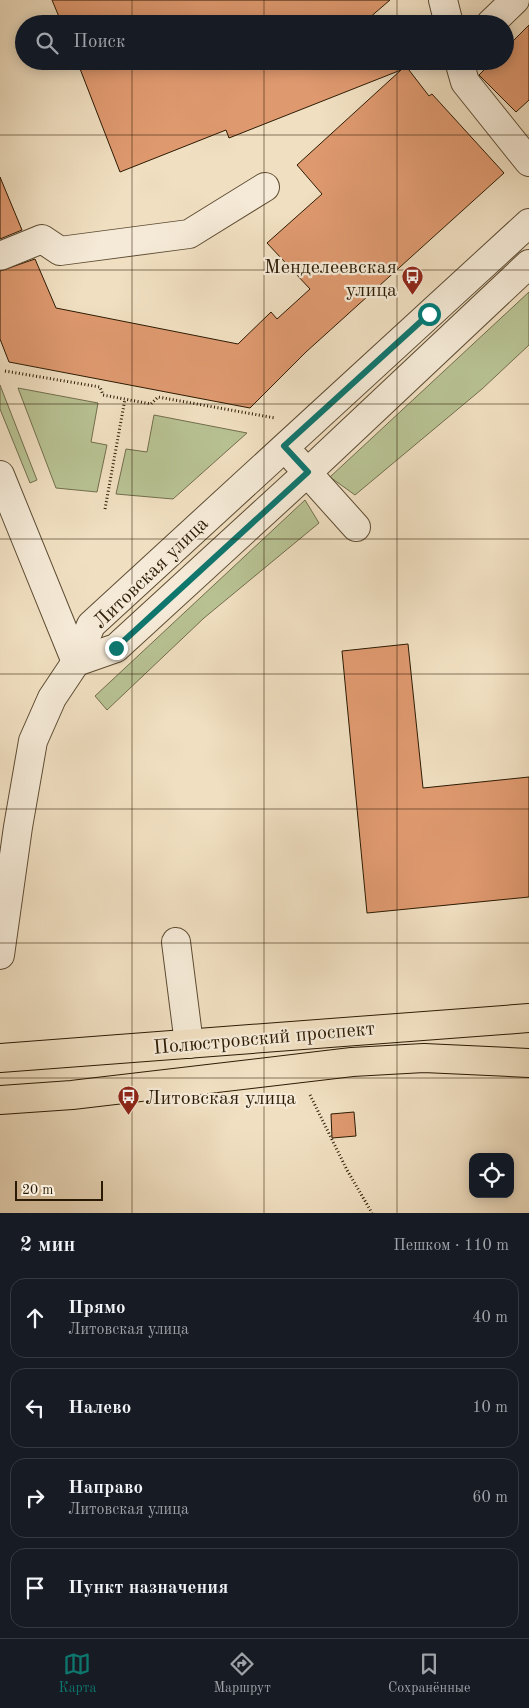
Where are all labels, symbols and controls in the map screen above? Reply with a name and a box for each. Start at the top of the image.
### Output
search box [15,15,514,70]
icon: search [33,29,61,57]
text: Поиск [73,33,125,52]
place label: Менделеевская улица [264,258,397,301]
bus stop icon: Менделеевская улица [401,265,425,296]
route start [418,303,441,326]
street label: Литовская улица [90,514,213,633]
route end [105,637,128,660]
street label: Полюстровский проспект [152,1019,376,1059]
bus stop icon: Литовская улица [117,1085,141,1116]
place label: Литовская улица [145,1089,296,1109]
map controls [469,1153,514,1198]
button: locate [469,1153,514,1198]
scale bar [15,1178,102,1201]
text: 20 m [22,1183,53,1197]
text: 2 мин [20,1235,75,1256]
text: Пешком · 110 m [393,1238,509,1254]
text: Прямо [68,1299,126,1318]
icon: ahead [21,1304,49,1332]
text: 40 m [472,1310,508,1326]
text: Литовская улица [68,1322,189,1338]
icon: left [21,1394,49,1422]
text: Налево [68,1399,131,1418]
text: 10 m [472,1400,508,1416]
text: Направо [68,1479,143,1498]
icon: right [21,1484,49,1512]
text: 60 m [472,1490,508,1506]
text: Литовская улица [68,1502,189,1518]
icon: arrive [21,1574,49,1602]
text: Пункт назначения [68,1579,228,1598]
tab: Карта [59,1650,96,1697]
tab: Маршрут [213,1650,271,1697]
tab: Сохранённые [388,1650,470,1697]

